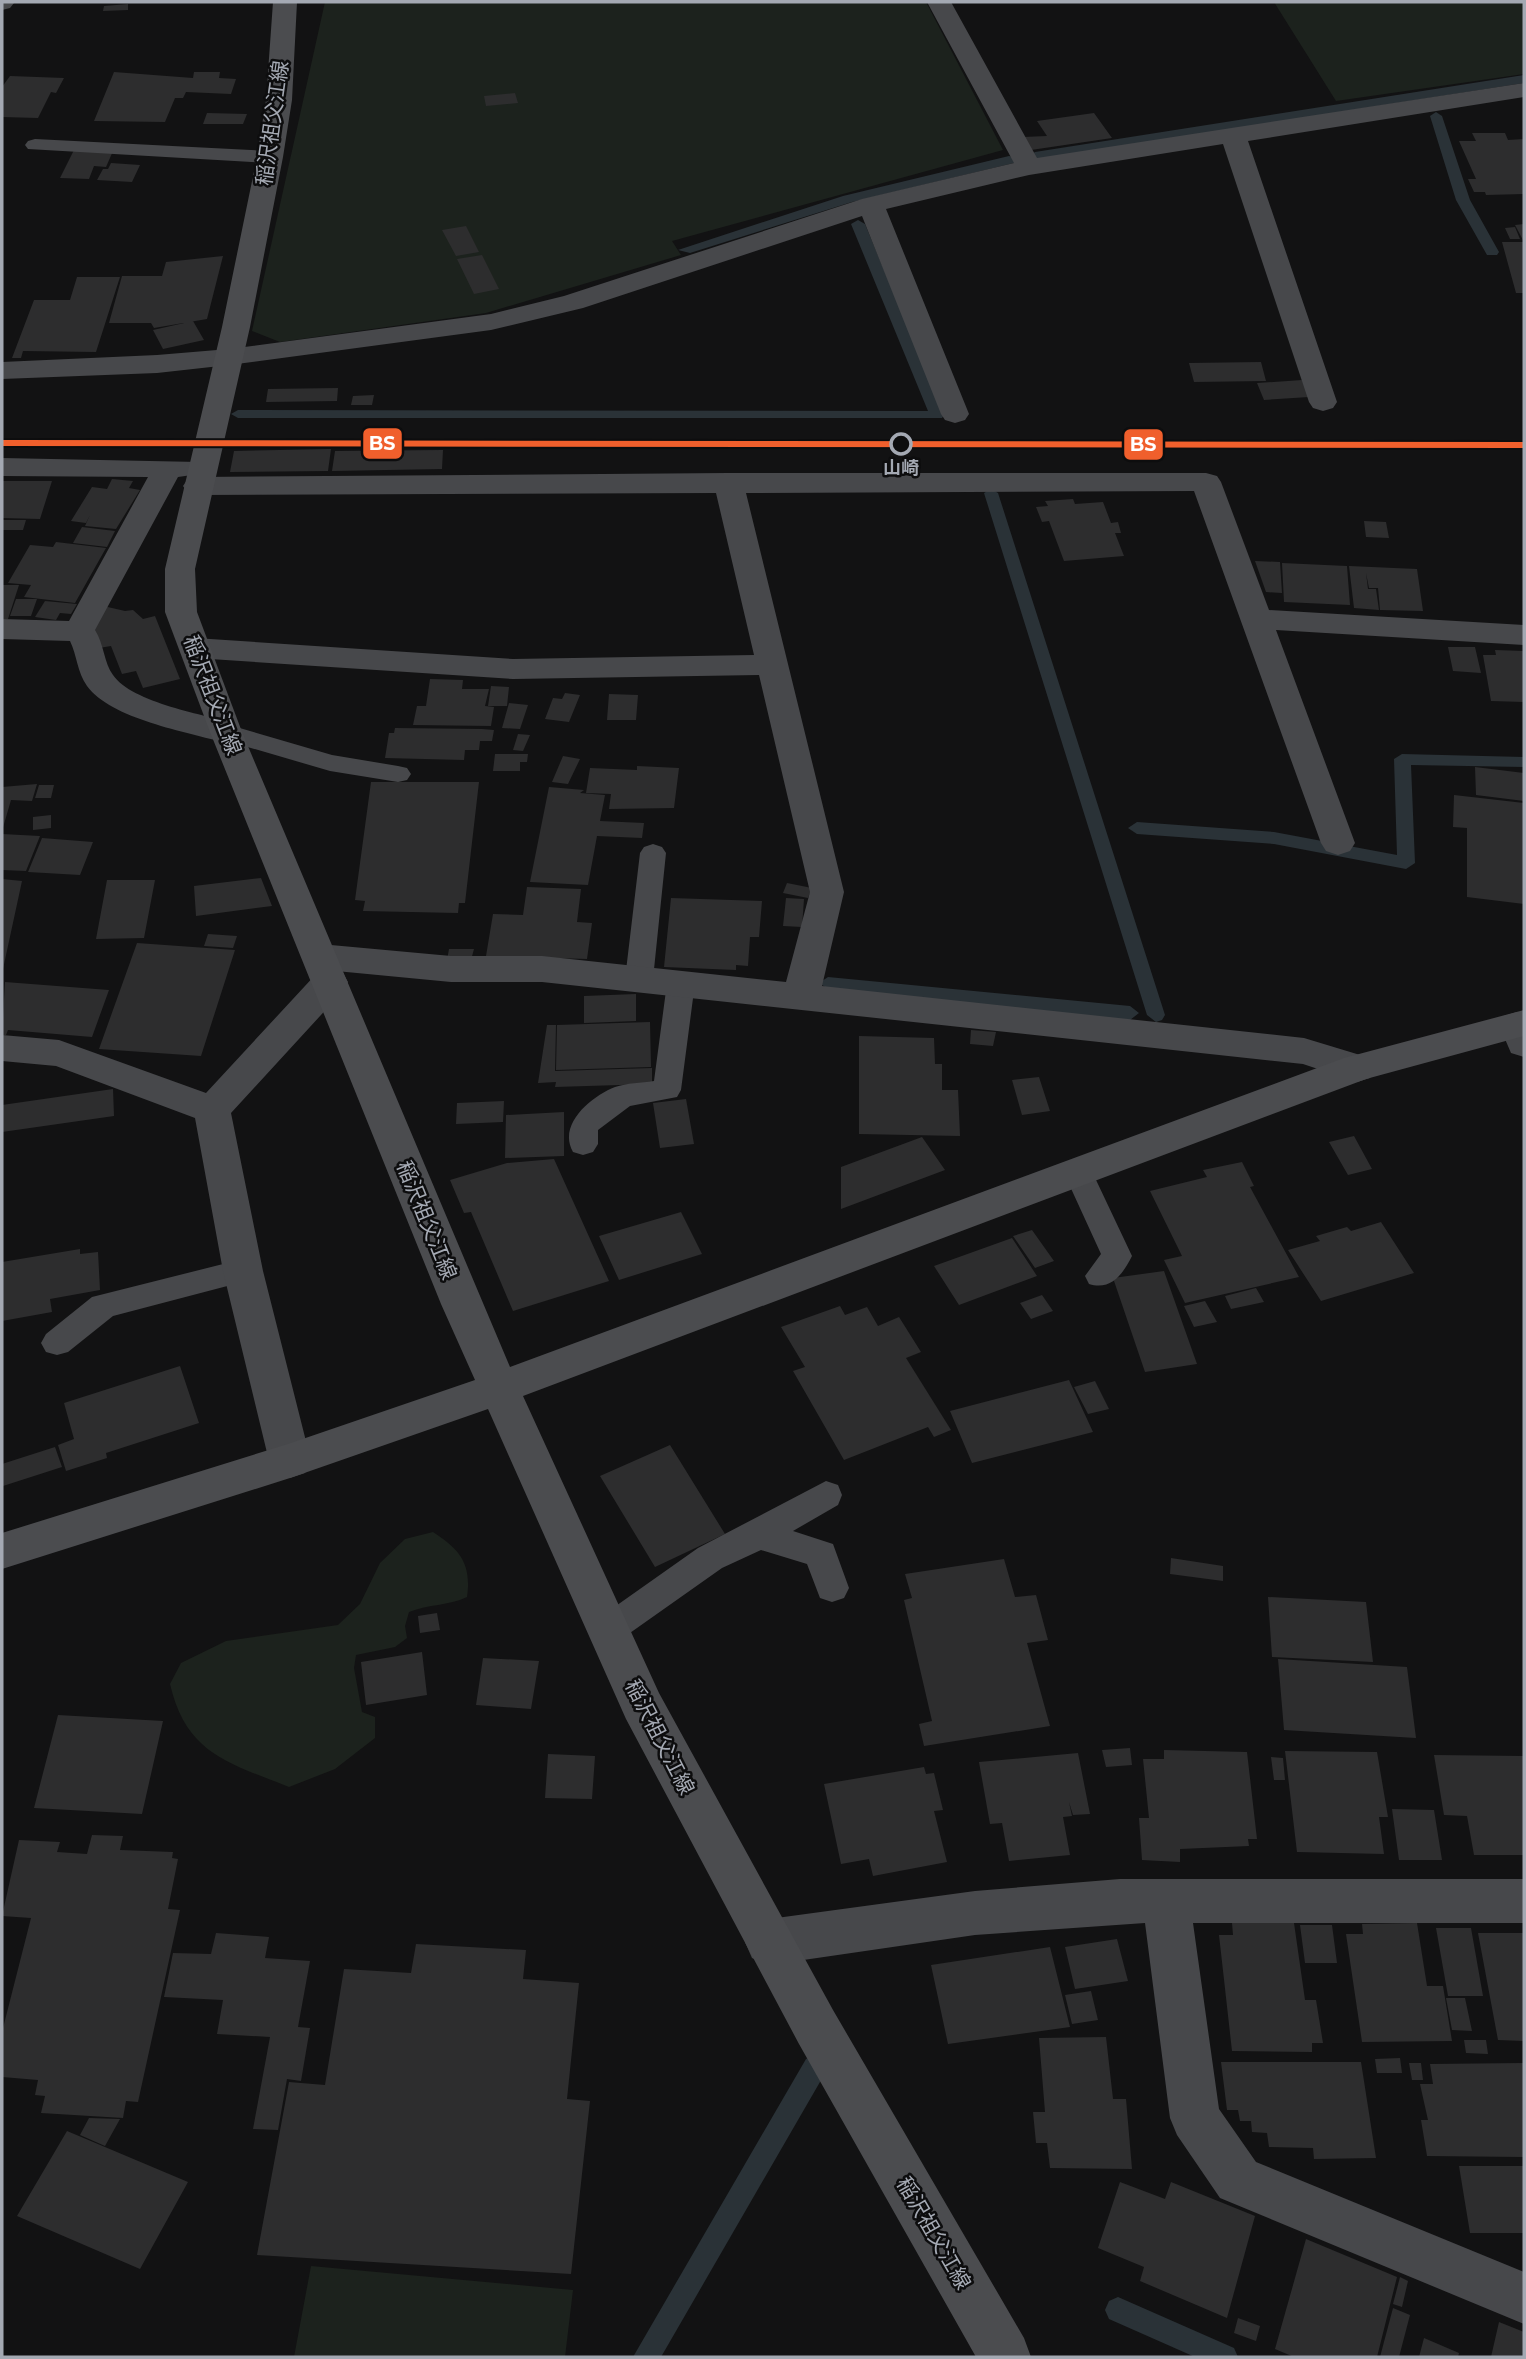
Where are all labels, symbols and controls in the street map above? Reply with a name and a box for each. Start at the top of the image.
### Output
street label: 稲沢祖父江線 [251,59,293,187]
line badge: BS [362,427,403,460]
line badge: BS [1123,428,1164,461]
text: BS [369,432,395,455]
marker: 山崎 [890,433,912,455]
text: BS [1130,433,1156,456]
place label: 山崎 [883,457,919,479]
street label: 稲沢祖父江線 [179,632,247,758]
street label: 稲沢祖父江線 [392,1157,462,1283]
street label: 稲沢祖父江線 [620,1675,700,1799]
street label: 稲沢祖父江線 [892,2172,976,2294]

